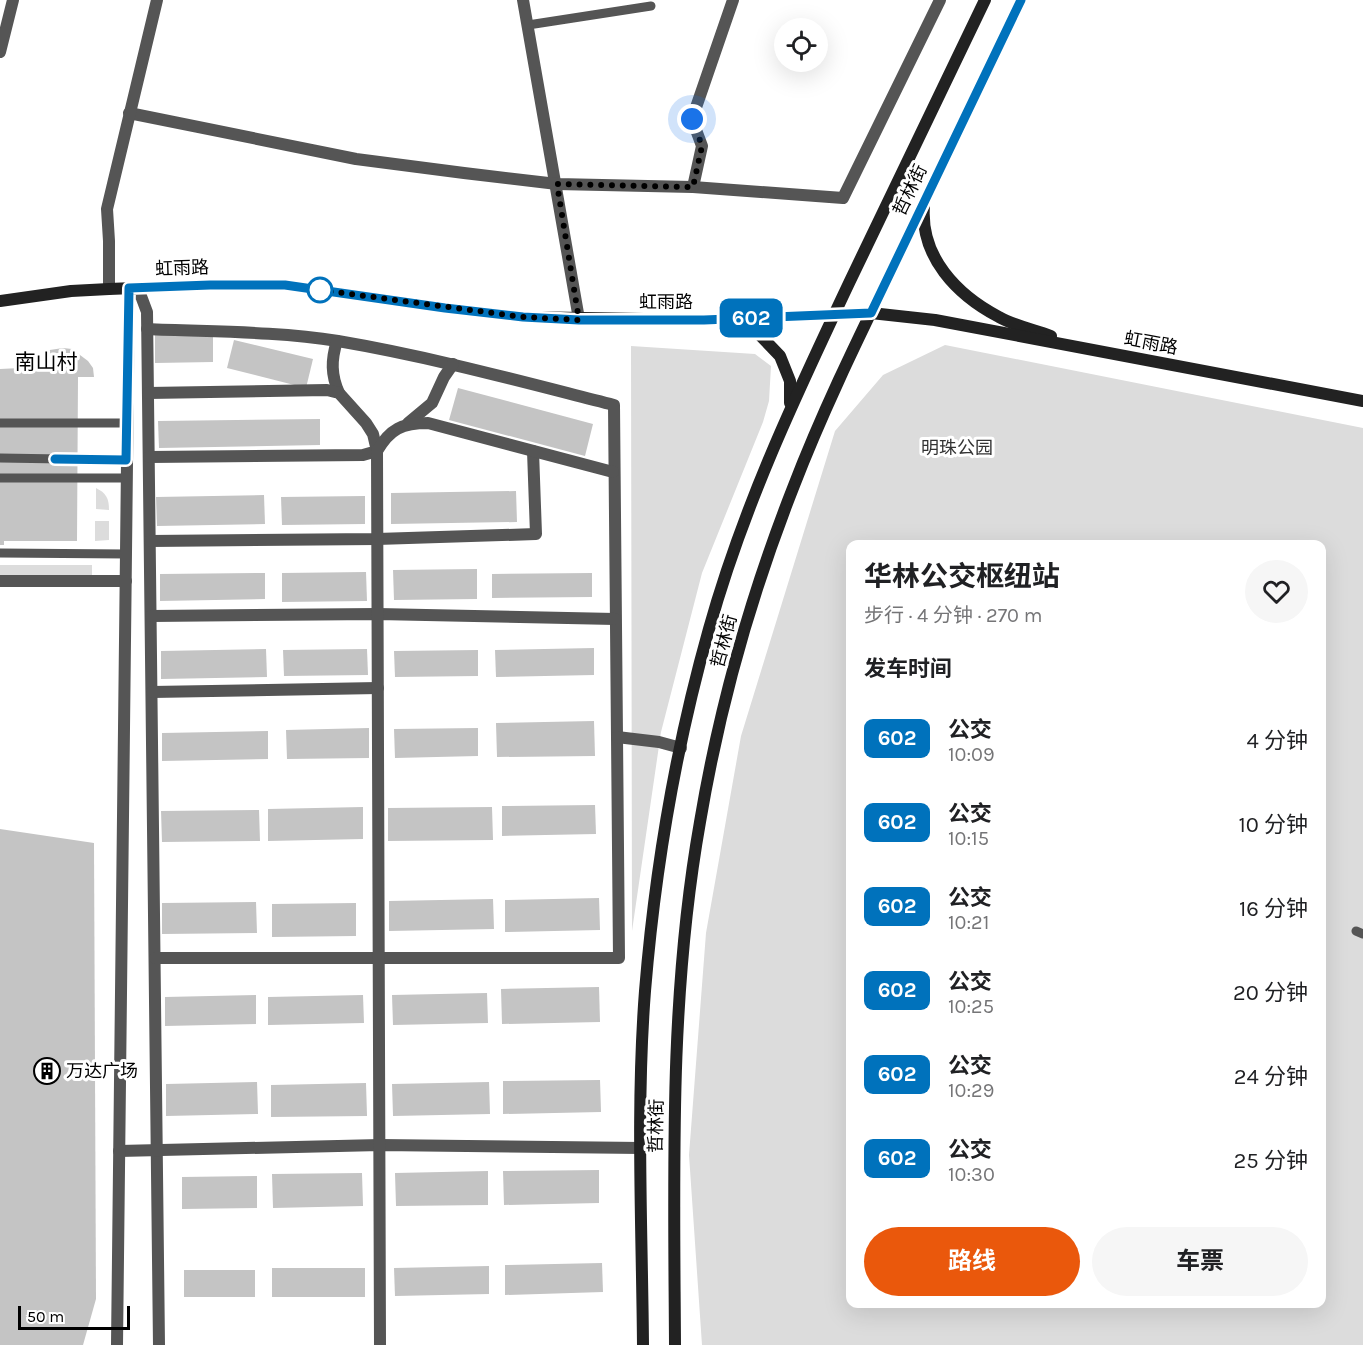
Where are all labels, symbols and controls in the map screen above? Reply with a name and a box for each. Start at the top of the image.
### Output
map controls [774,18,828,72]
button: locate [774,18,828,72]
your location [677,104,707,134]
street label: 哲林街 [888,161,932,219]
street label: 虹雨路 [155,256,209,280]
unlabelled marker [307,277,333,303]
street label: 虹雨路 [639,291,693,313]
line badge: 602 [716,298,786,338]
text: 602 [732,306,770,330]
street label: 虹雨路 [1122,327,1180,359]
district label: 南山村 [15,350,78,374]
park label: 明珠公园 [921,437,993,459]
text: 华林公交枢纽站 [864,560,1060,593]
button: heart [1245,560,1308,623]
text: 步行 · 4 分钟 · 270 m [864,604,1042,627]
street label: 哲林街 [706,612,742,670]
text: 发车时间 [864,656,952,682]
text: 公交 [948,717,992,743]
text: 602 [878,726,916,750]
text: 4 分钟 [1246,728,1308,754]
text: 10:09 [948,743,995,766]
text: 公交 [948,801,992,827]
text: 602 [878,810,916,834]
text: 10 分钟 [1238,812,1308,838]
text: 10:15 [948,827,989,850]
text: 公交 [948,885,992,911]
text: 602 [878,894,916,918]
text: 16 分钟 [1239,896,1308,922]
text: 10:21 [948,911,989,934]
text: 公交 [948,969,992,995]
text: 602 [878,978,916,1002]
text: 20 分钟 [1233,980,1308,1006]
text: 10:25 [948,995,994,1018]
text: 公交 [948,1053,992,1079]
building icon: 万达广场 [32,1056,62,1086]
place label: 万达广场 [66,1060,138,1082]
text: 602 [878,1062,916,1086]
text: 24 分钟 [1234,1064,1308,1090]
text: 10:29 [948,1079,994,1102]
street label: 哲林街 [645,1099,667,1153]
text: 公交 [948,1137,992,1163]
text: 602 [878,1146,916,1170]
text: 25 分钟 [1234,1148,1308,1174]
text: 10:30 [948,1163,995,1186]
button: 路线 [864,1227,1080,1296]
button: 车票 [1092,1227,1308,1296]
scale bar [18,1303,130,1330]
text: 50 m [27,1307,64,1326]

